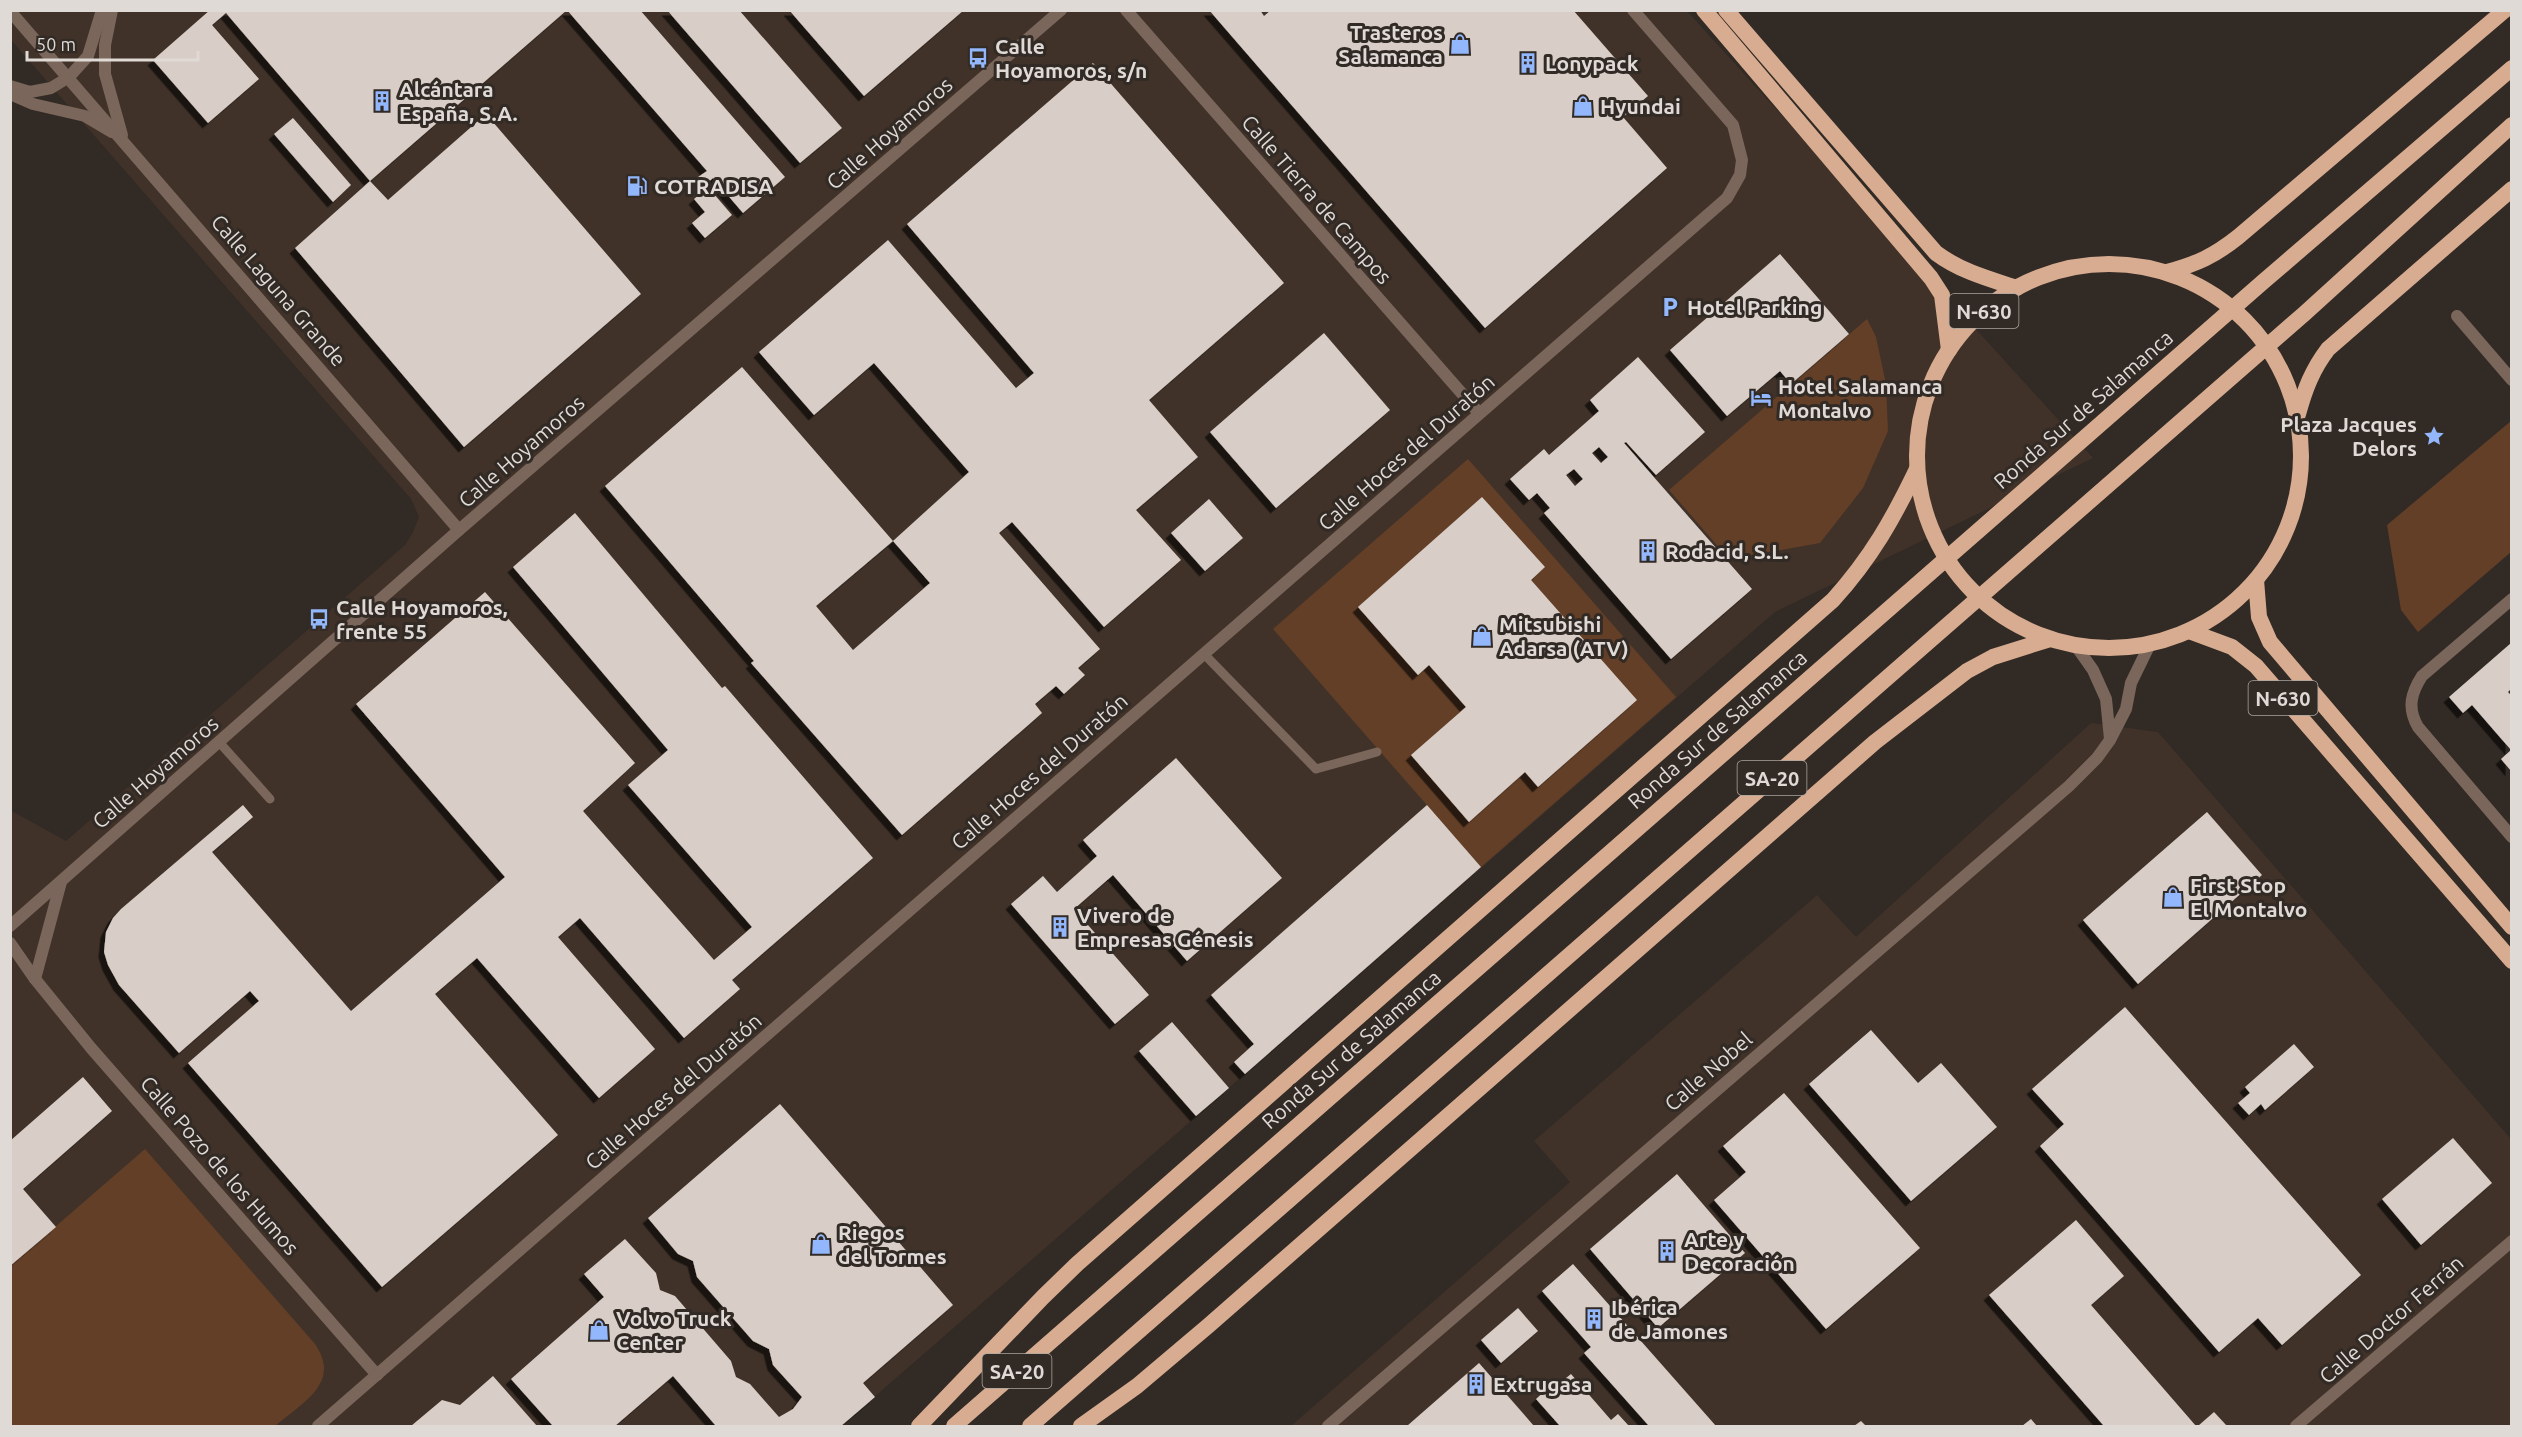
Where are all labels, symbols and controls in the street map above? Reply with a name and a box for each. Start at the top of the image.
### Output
place label: Trasteros Salamanca [1338,20,1443,68]
scale bar [27,24,198,62]
shop icon: Trasteros Salamanca [1448,32,1472,56]
text: 50 m [36,34,76,54]
place label: Calle Hoyamoros, s/n [995,34,1147,82]
bus stop icon: Calle Hoyamoros, s/n [966,46,990,70]
building icon: Lonypack [1516,51,1540,75]
place label: Lonypack [1545,51,1639,75]
street label: Calle Hoyamoros [821,72,957,194]
place label: Alcántara España, S.A. [399,77,518,125]
building icon: Alcántara España, S.A. [370,89,394,113]
shop icon: Hyundai [1571,94,1595,118]
place label: Hyundai [1600,94,1681,118]
street label: Calle Tierra de Campos [1237,110,1397,288]
fuel station icon: COTRADISA [625,174,649,198]
place label: COTRADISA [654,174,773,198]
street label: Calle Laguna Grande [207,209,351,371]
road number: N-630 [1950,294,2018,328]
parking icon: Hotel Parking [1658,295,1682,319]
place label: Hotel Parking [1687,295,1822,319]
street label: Ronda Sur de Salamanca [1989,325,2177,493]
street label: Calle Hoces del Duratón [1313,369,1499,535]
place label: Hotel Salamanca Montalvo [1778,374,1943,422]
hotel icon: Hotel Salamanca Montalvo [1749,386,1773,410]
street label: Calle Hoyamoros [453,390,589,512]
place label: Plaza Jacques Delors [2280,412,2417,460]
place icon: Plaza Jacques Delors [2422,424,2446,448]
building icon: Rodacid, S.L. [1636,539,1660,563]
place label: Rodacid, S.L. [1665,539,1789,563]
place label: Calle Hoyamoros, frente 55 [336,595,508,643]
bus stop icon: Calle Hoyamoros, frente 55 [307,607,331,631]
place label: Mitsubishi Adarsa (ATV) [1499,612,1629,660]
shop icon: Mitsubishi Adarsa (ATV) [1470,624,1494,648]
street label: Ronda Sur de Salamanca [1623,645,1811,813]
road number: N-630 [2248,681,2318,715]
street label: Calle Hoces del Duratón [946,688,1132,854]
street label: Calle Hoyamoros [87,711,223,833]
road number: SA-20 [1738,761,1806,795]
place label: First Stop El Montalvo [2190,873,2307,921]
shop icon: First Stop El Montalvo [2161,885,2185,909]
place label: Vivero de Empresas Génesis [1077,903,1254,951]
building icon: Vivero de Empresas Génesis [1048,915,1072,939]
street label: Ronda Sur de Salamanca [1257,965,1445,1133]
street label: Calle Hoces del Duratón [580,1008,766,1174]
street label: Calle Nobel [1659,1027,1757,1115]
street label: Calle Pozo de los Humos [136,1071,304,1259]
place label: Riegos del Tormes [838,1220,947,1268]
place label: Arte y Decoración [1684,1227,1795,1275]
shop icon: Riegos del Tormes [809,1232,833,1256]
building icon: Arte y Decoración [1655,1239,1679,1263]
street label: Calle Doctor Ferrán [2314,1250,2468,1388]
place label: Ibérica de Jamones [1611,1295,1728,1343]
place label: Volvo Truck Center [616,1306,732,1354]
building icon: Ibérica de Jamones [1582,1307,1606,1331]
shop icon: Volvo Truck Center [587,1318,611,1342]
road number: SA-20 [982,1354,1052,1388]
building icon: Extrugasa [1464,1372,1488,1396]
place label: Extrugasa [1493,1372,1592,1396]

